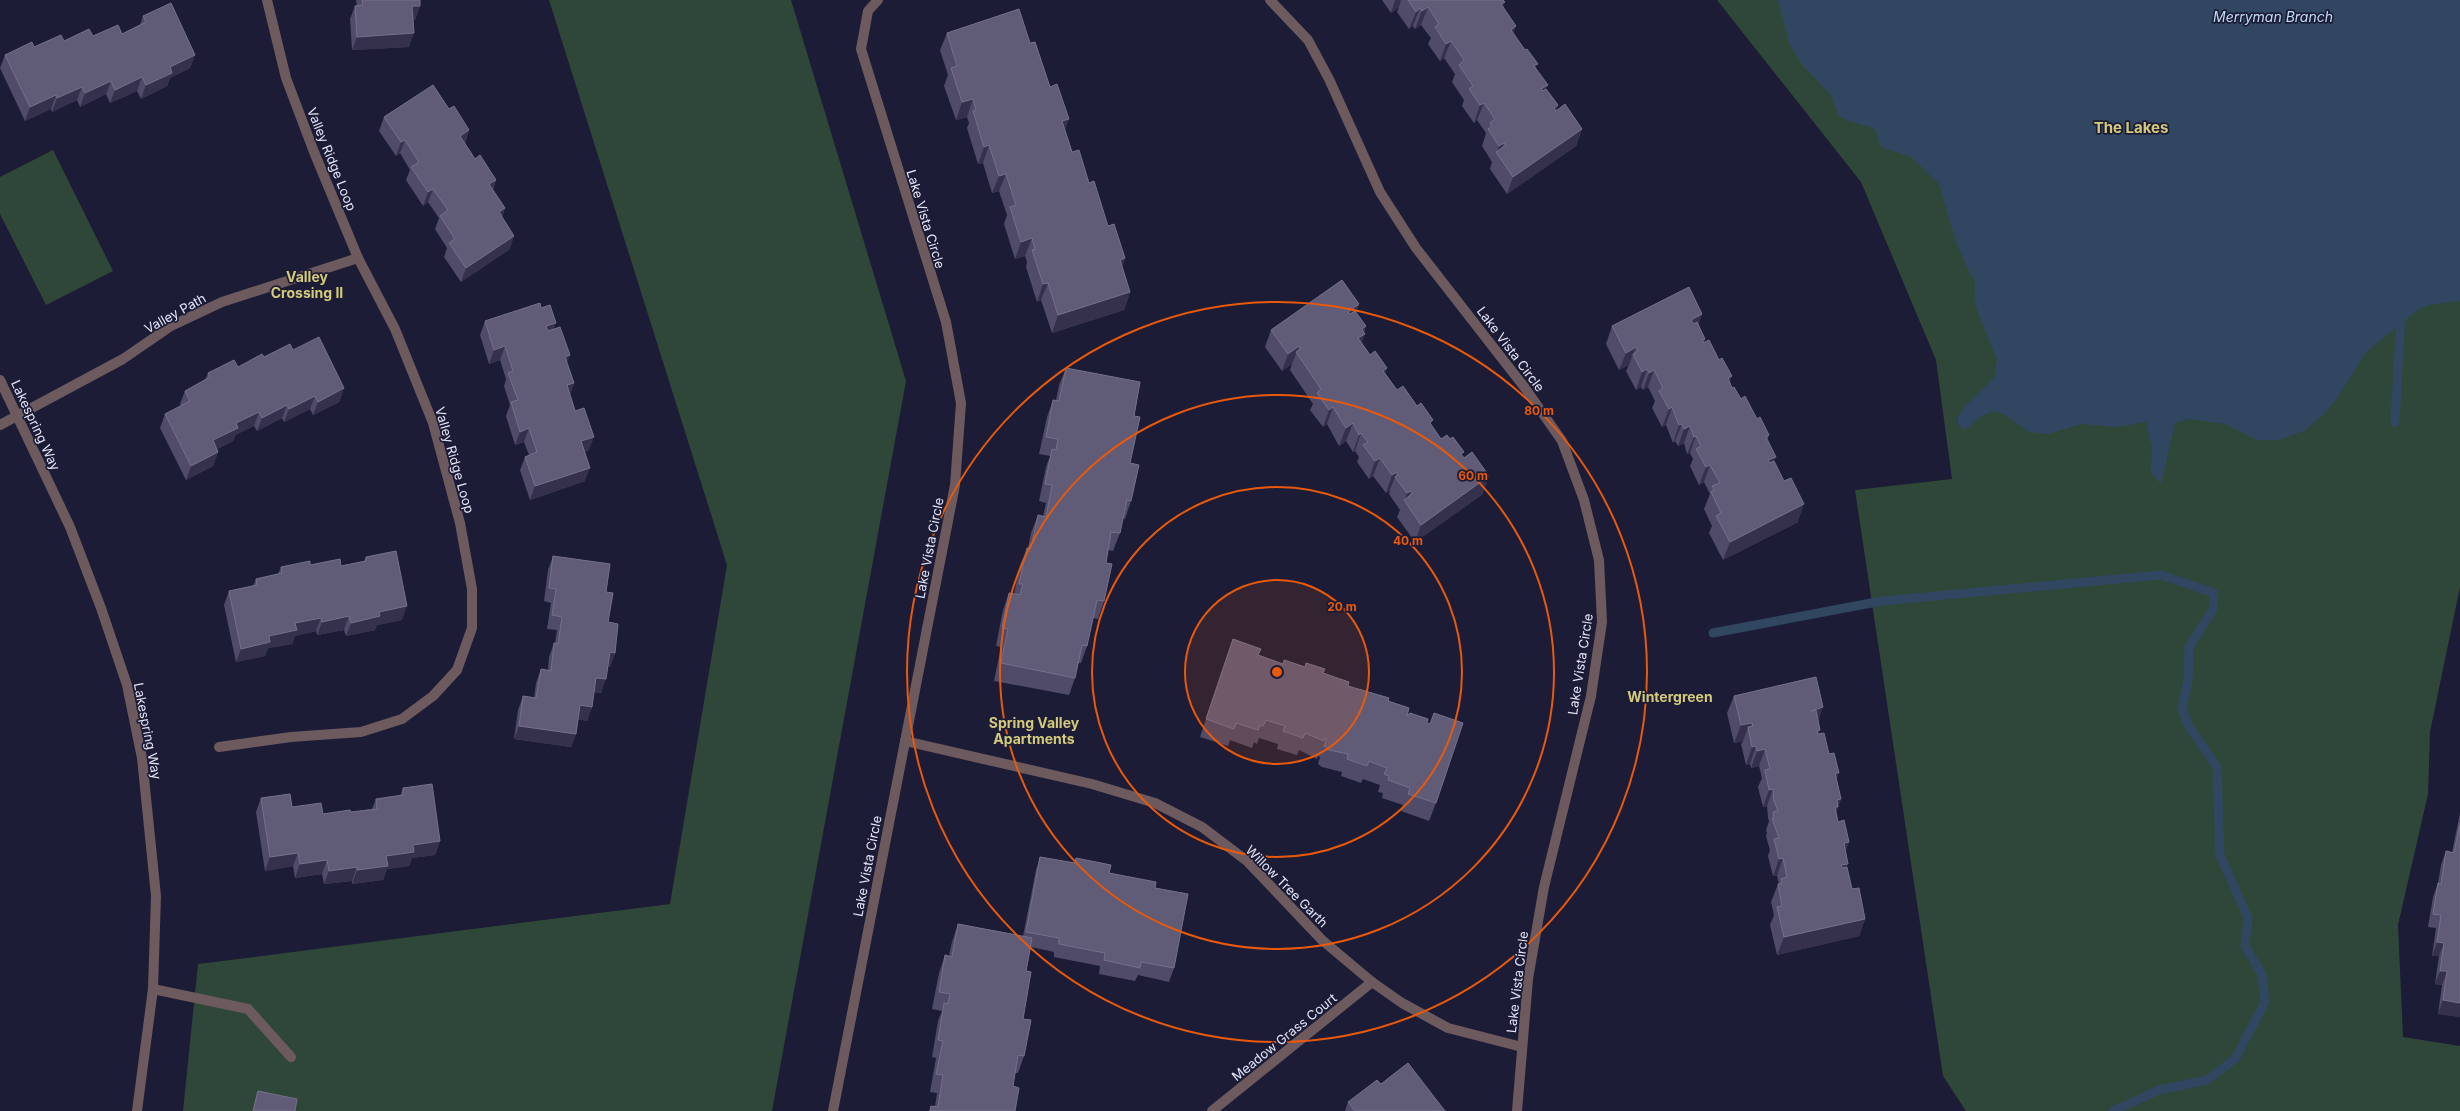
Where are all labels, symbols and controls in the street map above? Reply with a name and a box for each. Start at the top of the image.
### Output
water label: Merryman Branch [2213,8,2333,25]
street label: Valley Ridge Loop [304,105,360,213]
district label: The Lakes [2094,118,2168,137]
street label: Lake Vista Circle [903,168,949,270]
district label: Valley Crossing II [271,268,343,301]
street label: Valley Path [141,290,209,336]
street label: Lake Vista Circle [1474,303,1548,395]
street label: Lakespring Way [8,377,64,473]
text: 80 m [1524,403,1554,418]
street label: Valley Ridge Loop [432,405,478,515]
text: 60 m [1458,468,1488,483]
street label: Lake Vista Circle [911,496,947,600]
text: 40 m [1393,533,1423,548]
text: 20 m [1327,599,1357,614]
street label: Lake Vista Circle [1564,612,1596,716]
centre of rings [1270,665,1284,679]
street label: Lakespring Way [131,681,165,781]
district label: Wintergreen [1627,688,1713,705]
district label: Spring Valley Apartments [989,714,1080,747]
street label: Lake Vista Circle [849,814,885,918]
street label: Willow Tree Garth [1243,842,1331,930]
street label: Lake Vista Circle [1503,930,1531,1034]
street label: Meadow Grass Court [1228,990,1340,1084]

